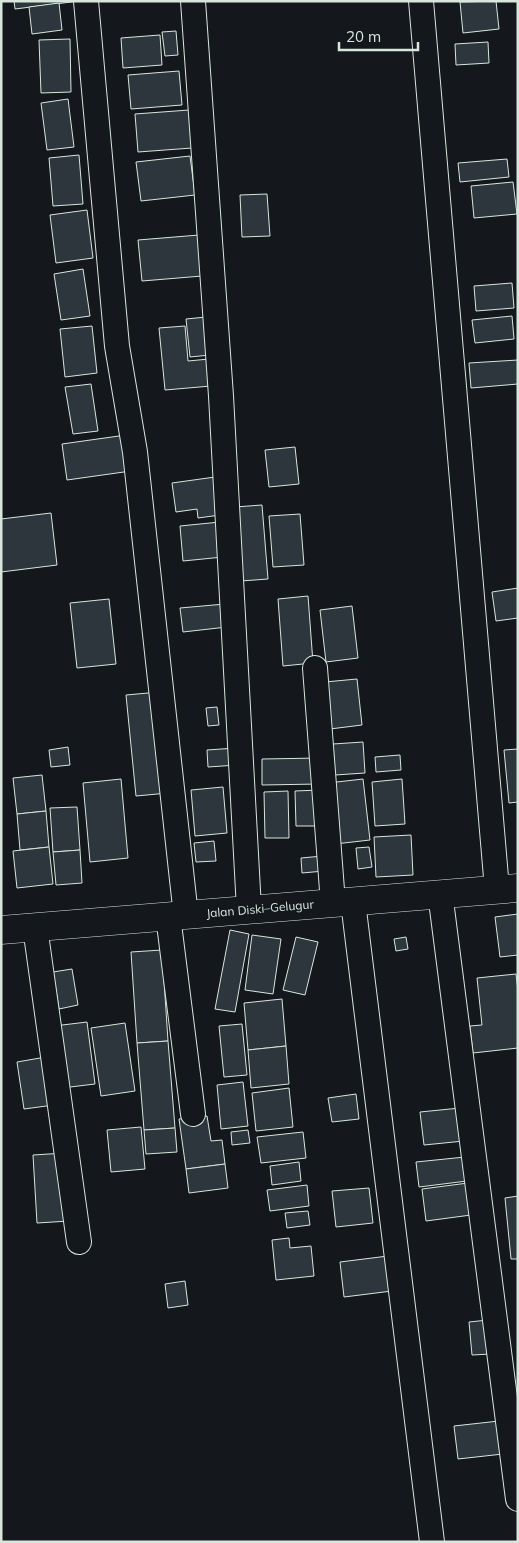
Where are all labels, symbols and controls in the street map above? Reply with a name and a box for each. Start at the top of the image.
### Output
scale bar [339,20,418,52]
text: 20 m [346,27,381,46]
street label: Jalan Diski–Gelugur [206,896,315,921]

